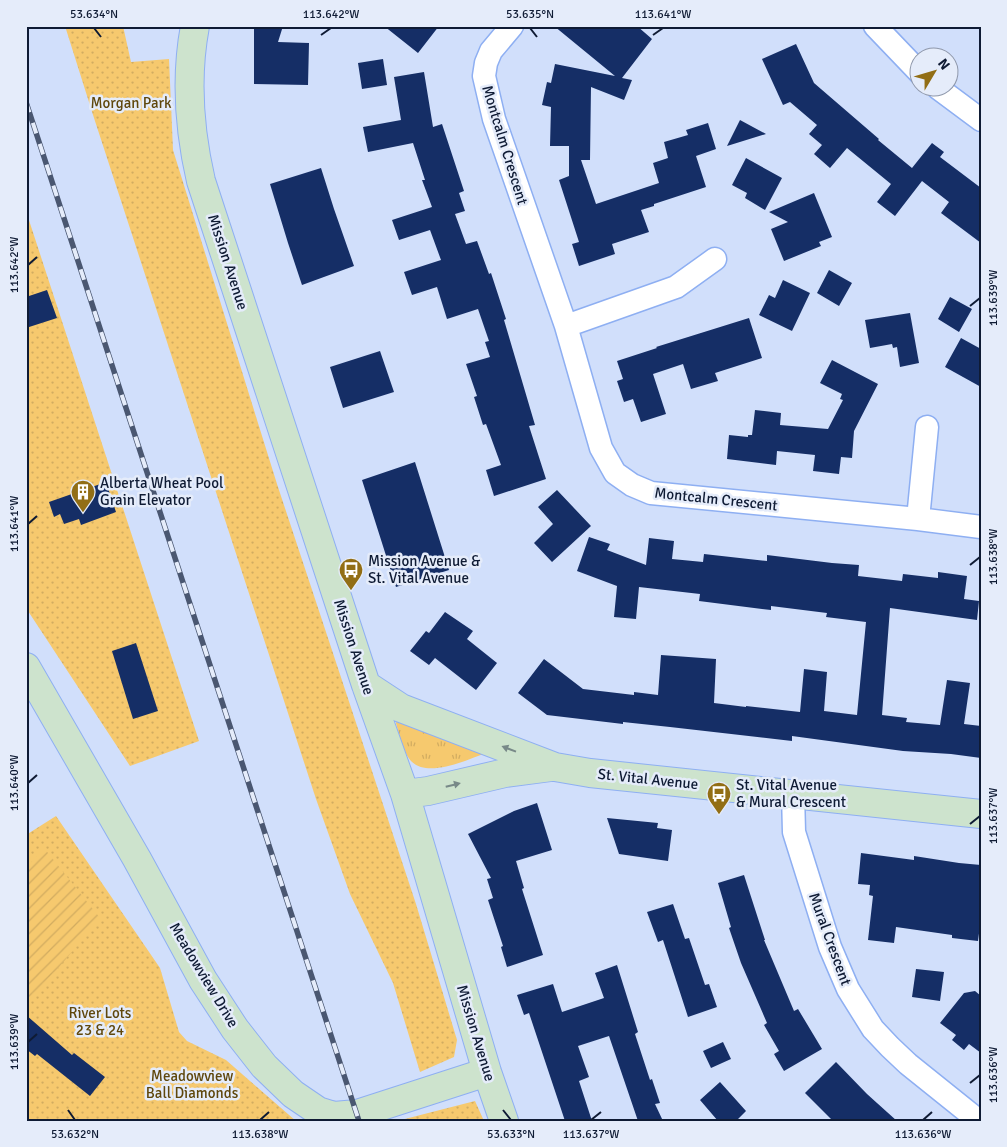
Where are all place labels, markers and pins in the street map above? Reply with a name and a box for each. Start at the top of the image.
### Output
place label: Alberta Wheat Pool Grain Elevator [100,474,223,509]
building icon: Alberta Wheat Pool Grain Elevator [70,479,96,513]
place label: Mission Avenue & St. Vital Avenue [368,552,481,587]
bus stop icon: Mission Avenue & St. Vital Avenue [338,557,364,591]
place label: St. Vital Avenue & Mural Crescent [736,776,846,811]
bus stop icon: St. Vital Avenue & Mural Crescent [706,781,732,815]

